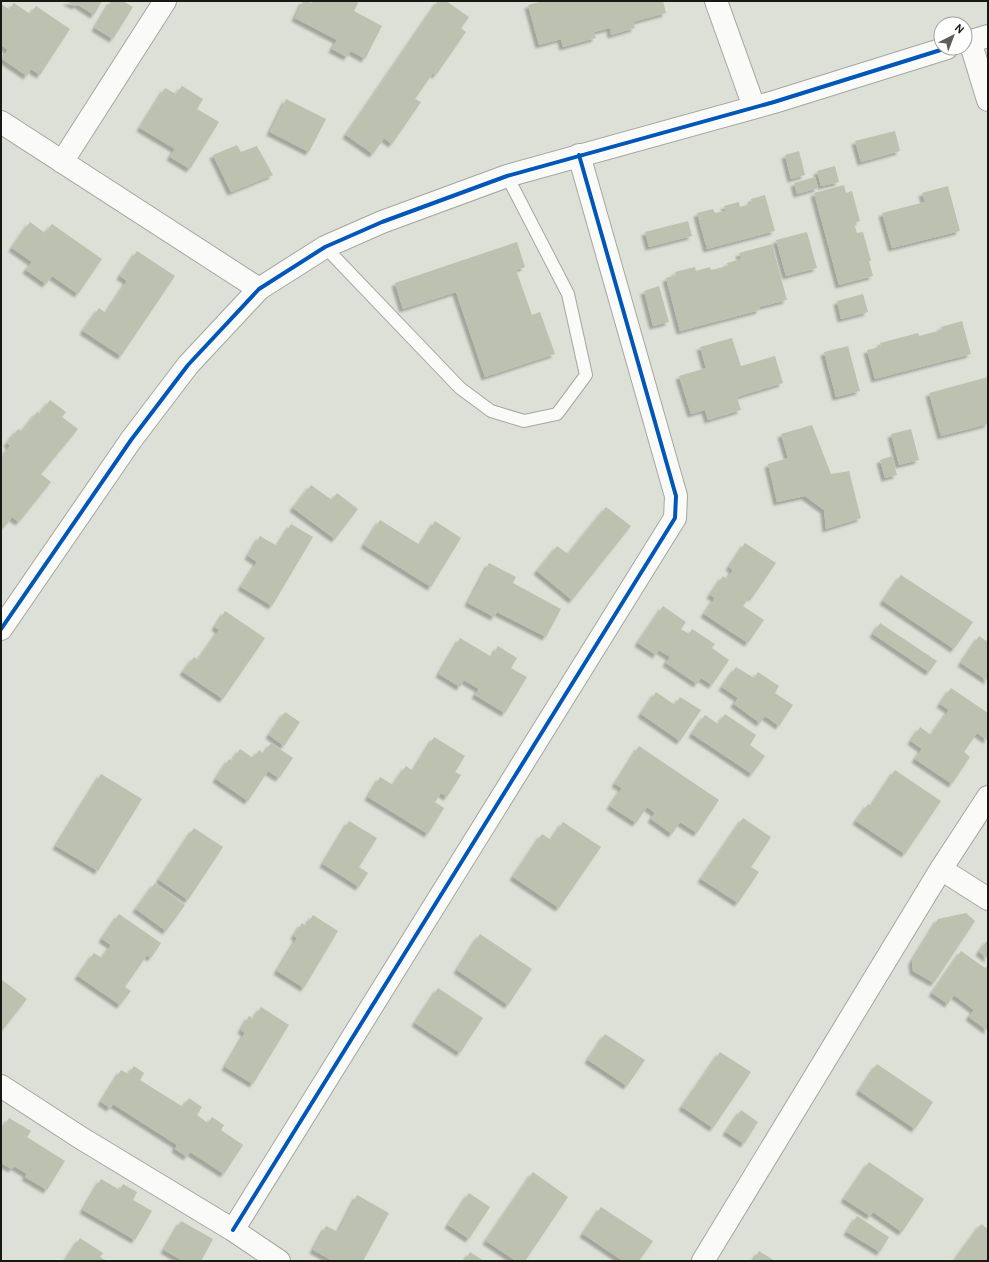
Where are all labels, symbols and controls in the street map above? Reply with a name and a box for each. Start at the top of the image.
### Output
north arrow [933,16,973,56]
text: N [952,21,967,36]

